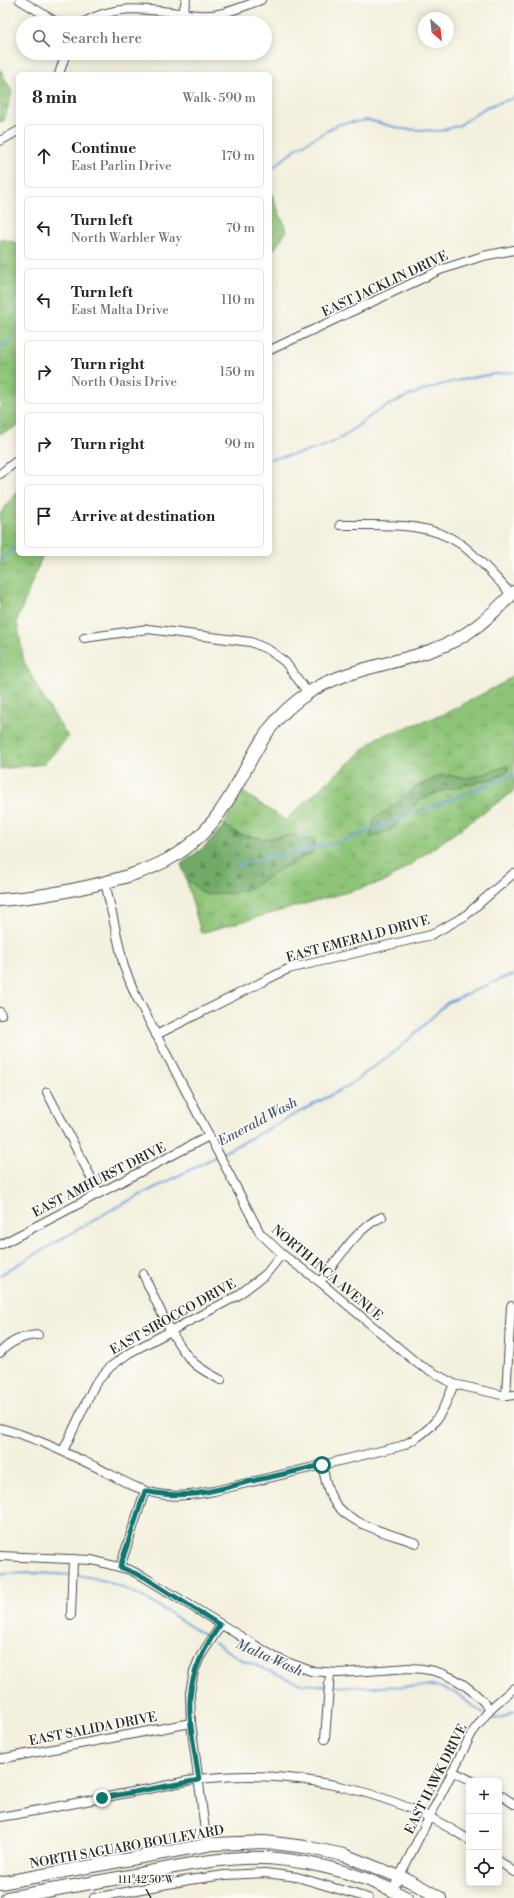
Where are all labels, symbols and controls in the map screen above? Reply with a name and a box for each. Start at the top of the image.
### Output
north arrow [418,12,454,48]
search box [16,16,272,60]
icon: search [30,27,52,49]
text: Search here [62,29,142,48]
text: 8 min [32,87,77,109]
text: Walk · 590 m [183,90,256,106]
text: Continue [71,139,136,158]
icon: ahead [33,145,55,167]
text: 170 m [221,148,255,164]
text: East Parlin Drive [71,158,172,174]
text: Turn left [71,211,133,230]
icon: left [33,217,55,239]
text: 70 m [226,220,255,236]
text: North Warbler Way [71,230,182,246]
street label: EAST JACKLIN DRIVE [319,248,451,320]
text: Turn left [71,283,133,302]
icon: left [33,289,55,311]
text: 110 m [221,292,255,308]
text: East Malta Drive [71,302,169,318]
text: Turn right [71,355,145,374]
icon: right [33,361,55,383]
text: 150 m [220,364,255,380]
text: North Oasis Drive [71,374,177,390]
icon: right [33,433,55,455]
text: Turn right [71,435,145,454]
text: 90 m [224,436,255,452]
icon: arrive [33,505,55,527]
text: Arrive at destination [71,507,215,526]
street label: EAST EMERALD DRIVE [285,912,431,966]
water label: Emerald Wash [214,1093,301,1151]
street label: EAST AMHURST DRIVE [29,1139,169,1221]
street label: NORTH INCA AVENUE [268,1222,386,1324]
street label: EAST SIROCCO DRIVE [107,1276,239,1358]
route start [313,1456,331,1474]
water label: Malta Wash [233,1635,305,1681]
street label: EAST SALIDA DRIVE [28,1709,158,1749]
street label: EAST HAWK DRIVE [401,1721,471,1837]
map controls [466,1778,502,1886]
button: + [466,1778,502,1814]
route end [93,1789,111,1807]
button: − [466,1814,502,1850]
street label: NORTH SAGUARO BOULEVARD [29,1822,225,1872]
button: locate [466,1850,502,1886]
text: 111°42'50"W [118,1874,175,1886]

